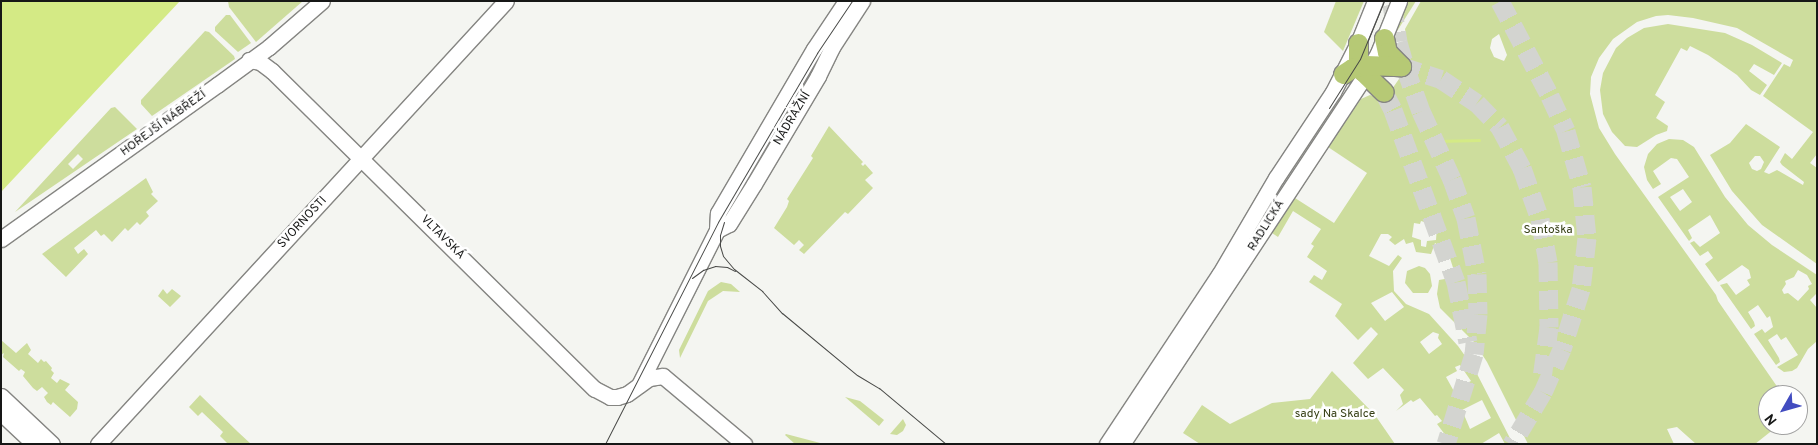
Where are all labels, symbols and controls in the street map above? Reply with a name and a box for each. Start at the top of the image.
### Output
street label: HOŘEJŠÍ NÁBŘEŽÍ [118,88,210,160]
street label: NÁDRAŽNÍ [771,90,815,148]
street label: SVORNOSTI [275,194,331,252]
street label: RADLICKÁ [1246,198,1288,254]
street label: VLTAVSKÁ [417,213,467,263]
park label: Santoška [1523,224,1573,238]
north arrow [1758,385,1808,435]
park label: sady Na Skalce [1295,408,1375,422]
text: N [1762,410,1781,428]

